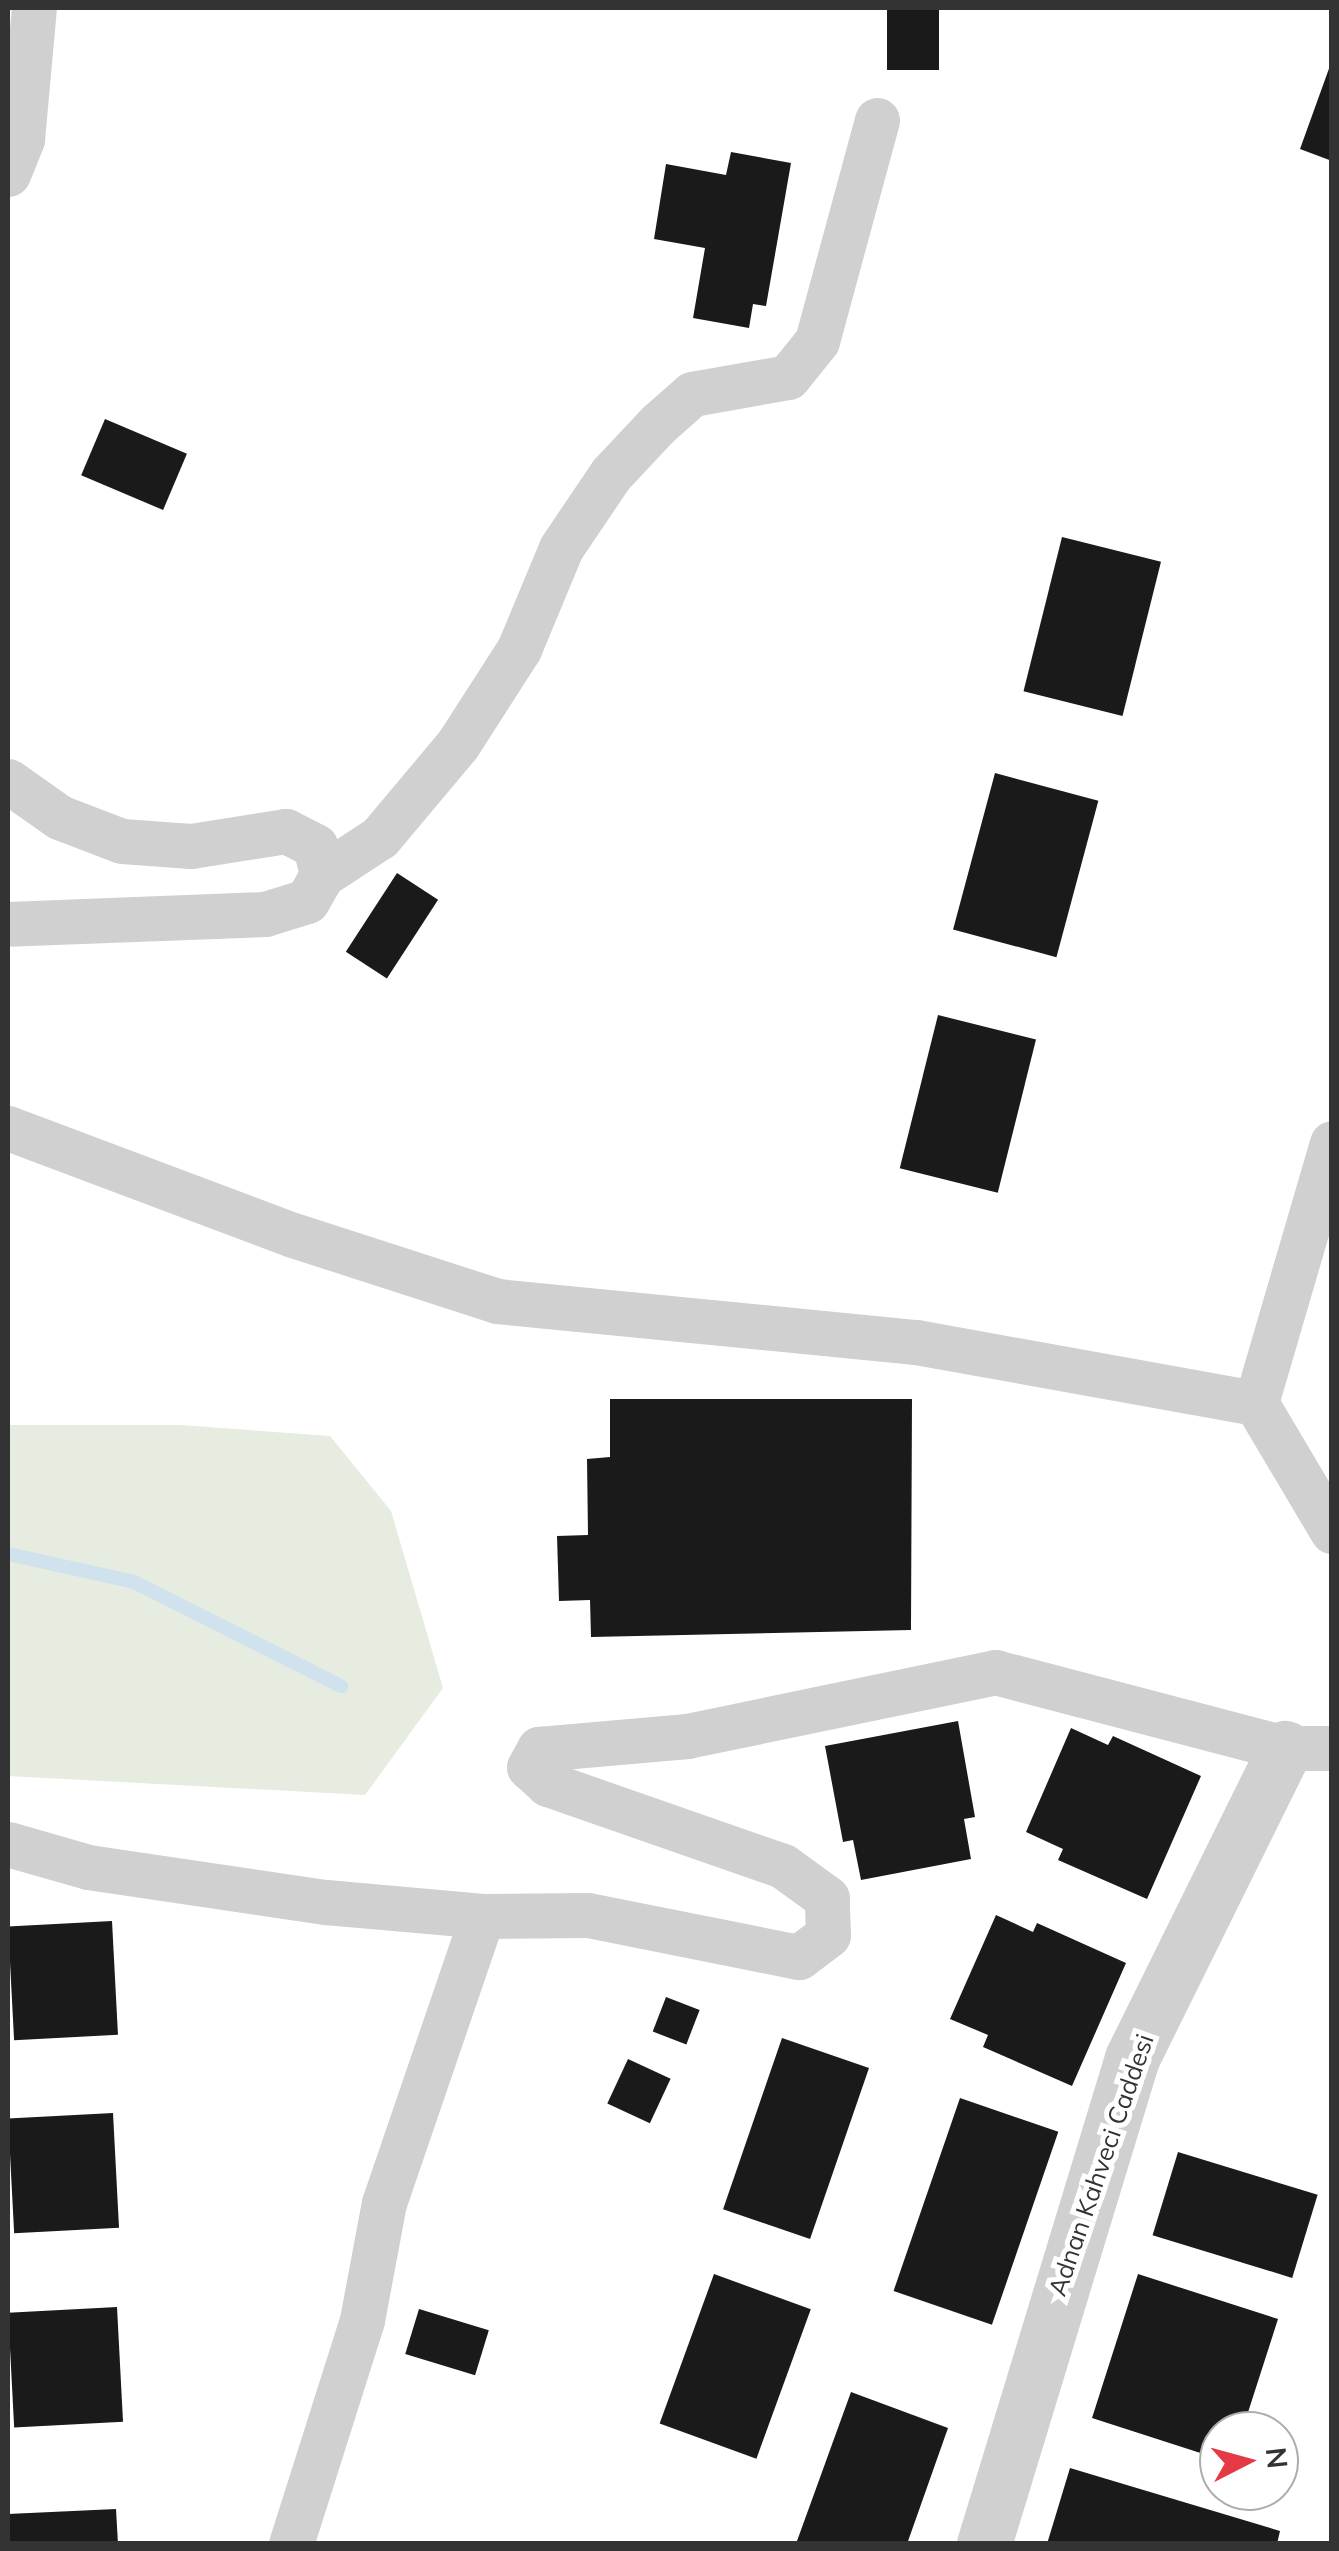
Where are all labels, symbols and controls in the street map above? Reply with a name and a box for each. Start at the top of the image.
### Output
street label: Adnan Kahveci Caddesi [1042,2030,1160,2300]
north arrow [1199,2411,1299,2511]
text: N [1259,2446,1296,2470]

